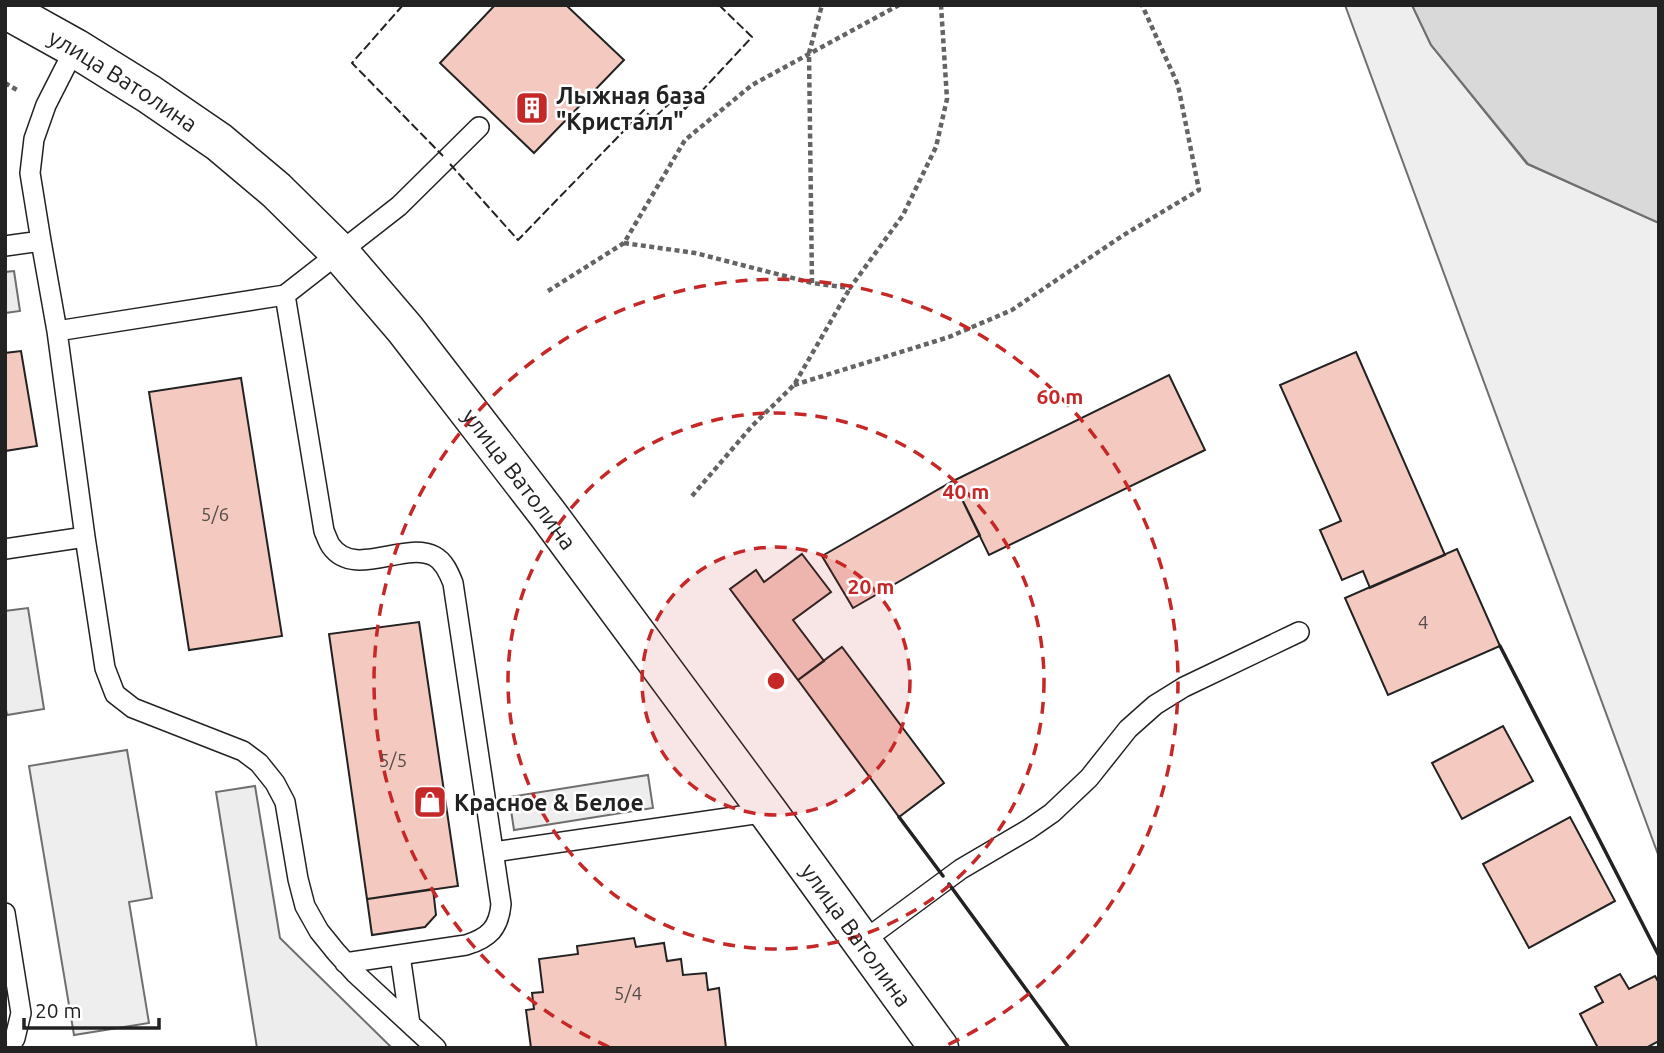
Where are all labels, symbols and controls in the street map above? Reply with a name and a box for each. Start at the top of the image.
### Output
street label: улица Ватолина [45,24,202,136]
place label: Лыжная база "Кристалл" [556,83,706,134]
building icon: Лыжная база "Кристалл" [513,89,551,127]
text: 60 m [1037,384,1083,408]
street label: улица Ватолина [458,403,582,554]
text: 40 m [943,479,989,503]
house number: 5/6 [201,503,229,525]
text: 20 m [848,574,894,598]
house number: 4 [1418,611,1428,633]
centre of rings [764,669,788,693]
house number: 5/5 [379,749,407,771]
shop icon: Красное & Белое [411,783,449,821]
place label: Красное & Белое [454,790,644,815]
street label: улица Ватолина [797,858,917,1011]
house number: 5/4 [614,982,642,1004]
scale bar [24,986,159,1030]
text: 20 m [35,998,82,1022]

